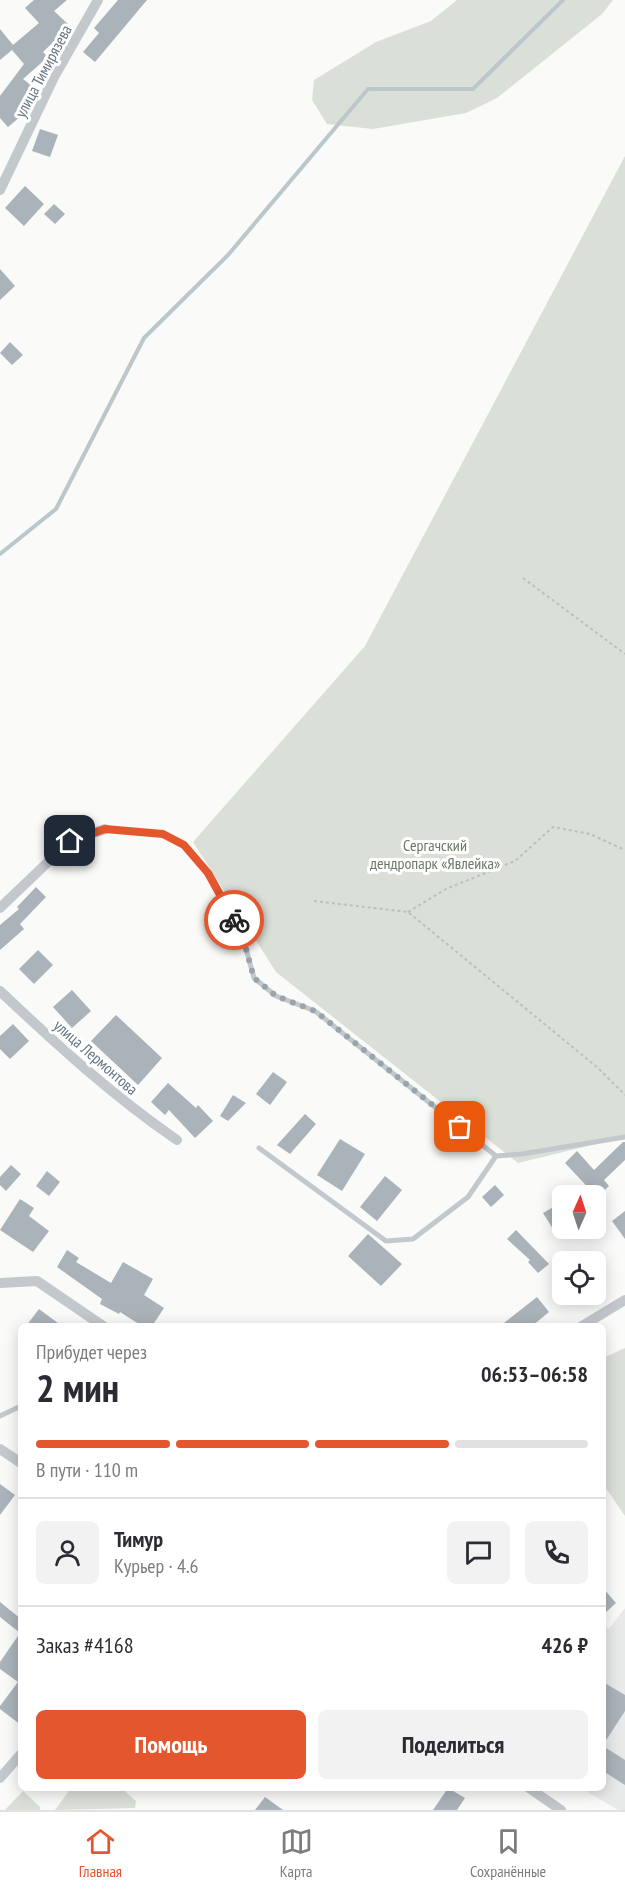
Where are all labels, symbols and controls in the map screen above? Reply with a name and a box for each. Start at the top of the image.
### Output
street label: улица Тимирязева [10,21,76,121]
pin [44,815,95,866]
icon: home [53,824,86,857]
park label: Сергачский дендропарк «Явлейка» [370,835,500,873]
courier [204,890,264,950]
icon: bike [218,904,251,937]
street label: улица Лермонтова [50,1015,142,1099]
pin [434,1101,485,1152]
icon: bag [443,1110,476,1143]
north arrow [552,1185,606,1239]
map controls [552,1185,606,1305]
button: locate [552,1251,606,1305]
text: Прибудет через [36,1339,147,1365]
text: 06:53–06:58 [481,1360,588,1388]
text: 2 мин [36,1362,119,1413]
text: В пути · 110 m [36,1457,138,1483]
button: person [36,1521,99,1584]
button: chat [447,1521,510,1584]
button: phone [525,1521,588,1584]
text: Тимур [114,1525,163,1553]
text: Курьер · 4.6 [114,1553,199,1579]
text: Заказ #4168 [36,1631,134,1659]
text: 426 ₽ [541,1631,588,1659]
button: Помощь [36,1710,306,1779]
button: Поделиться [318,1710,588,1779]
tab: Главная [79,1825,122,1881]
tab: Карта [280,1825,313,1881]
tab: Сохранённые [470,1825,546,1881]

